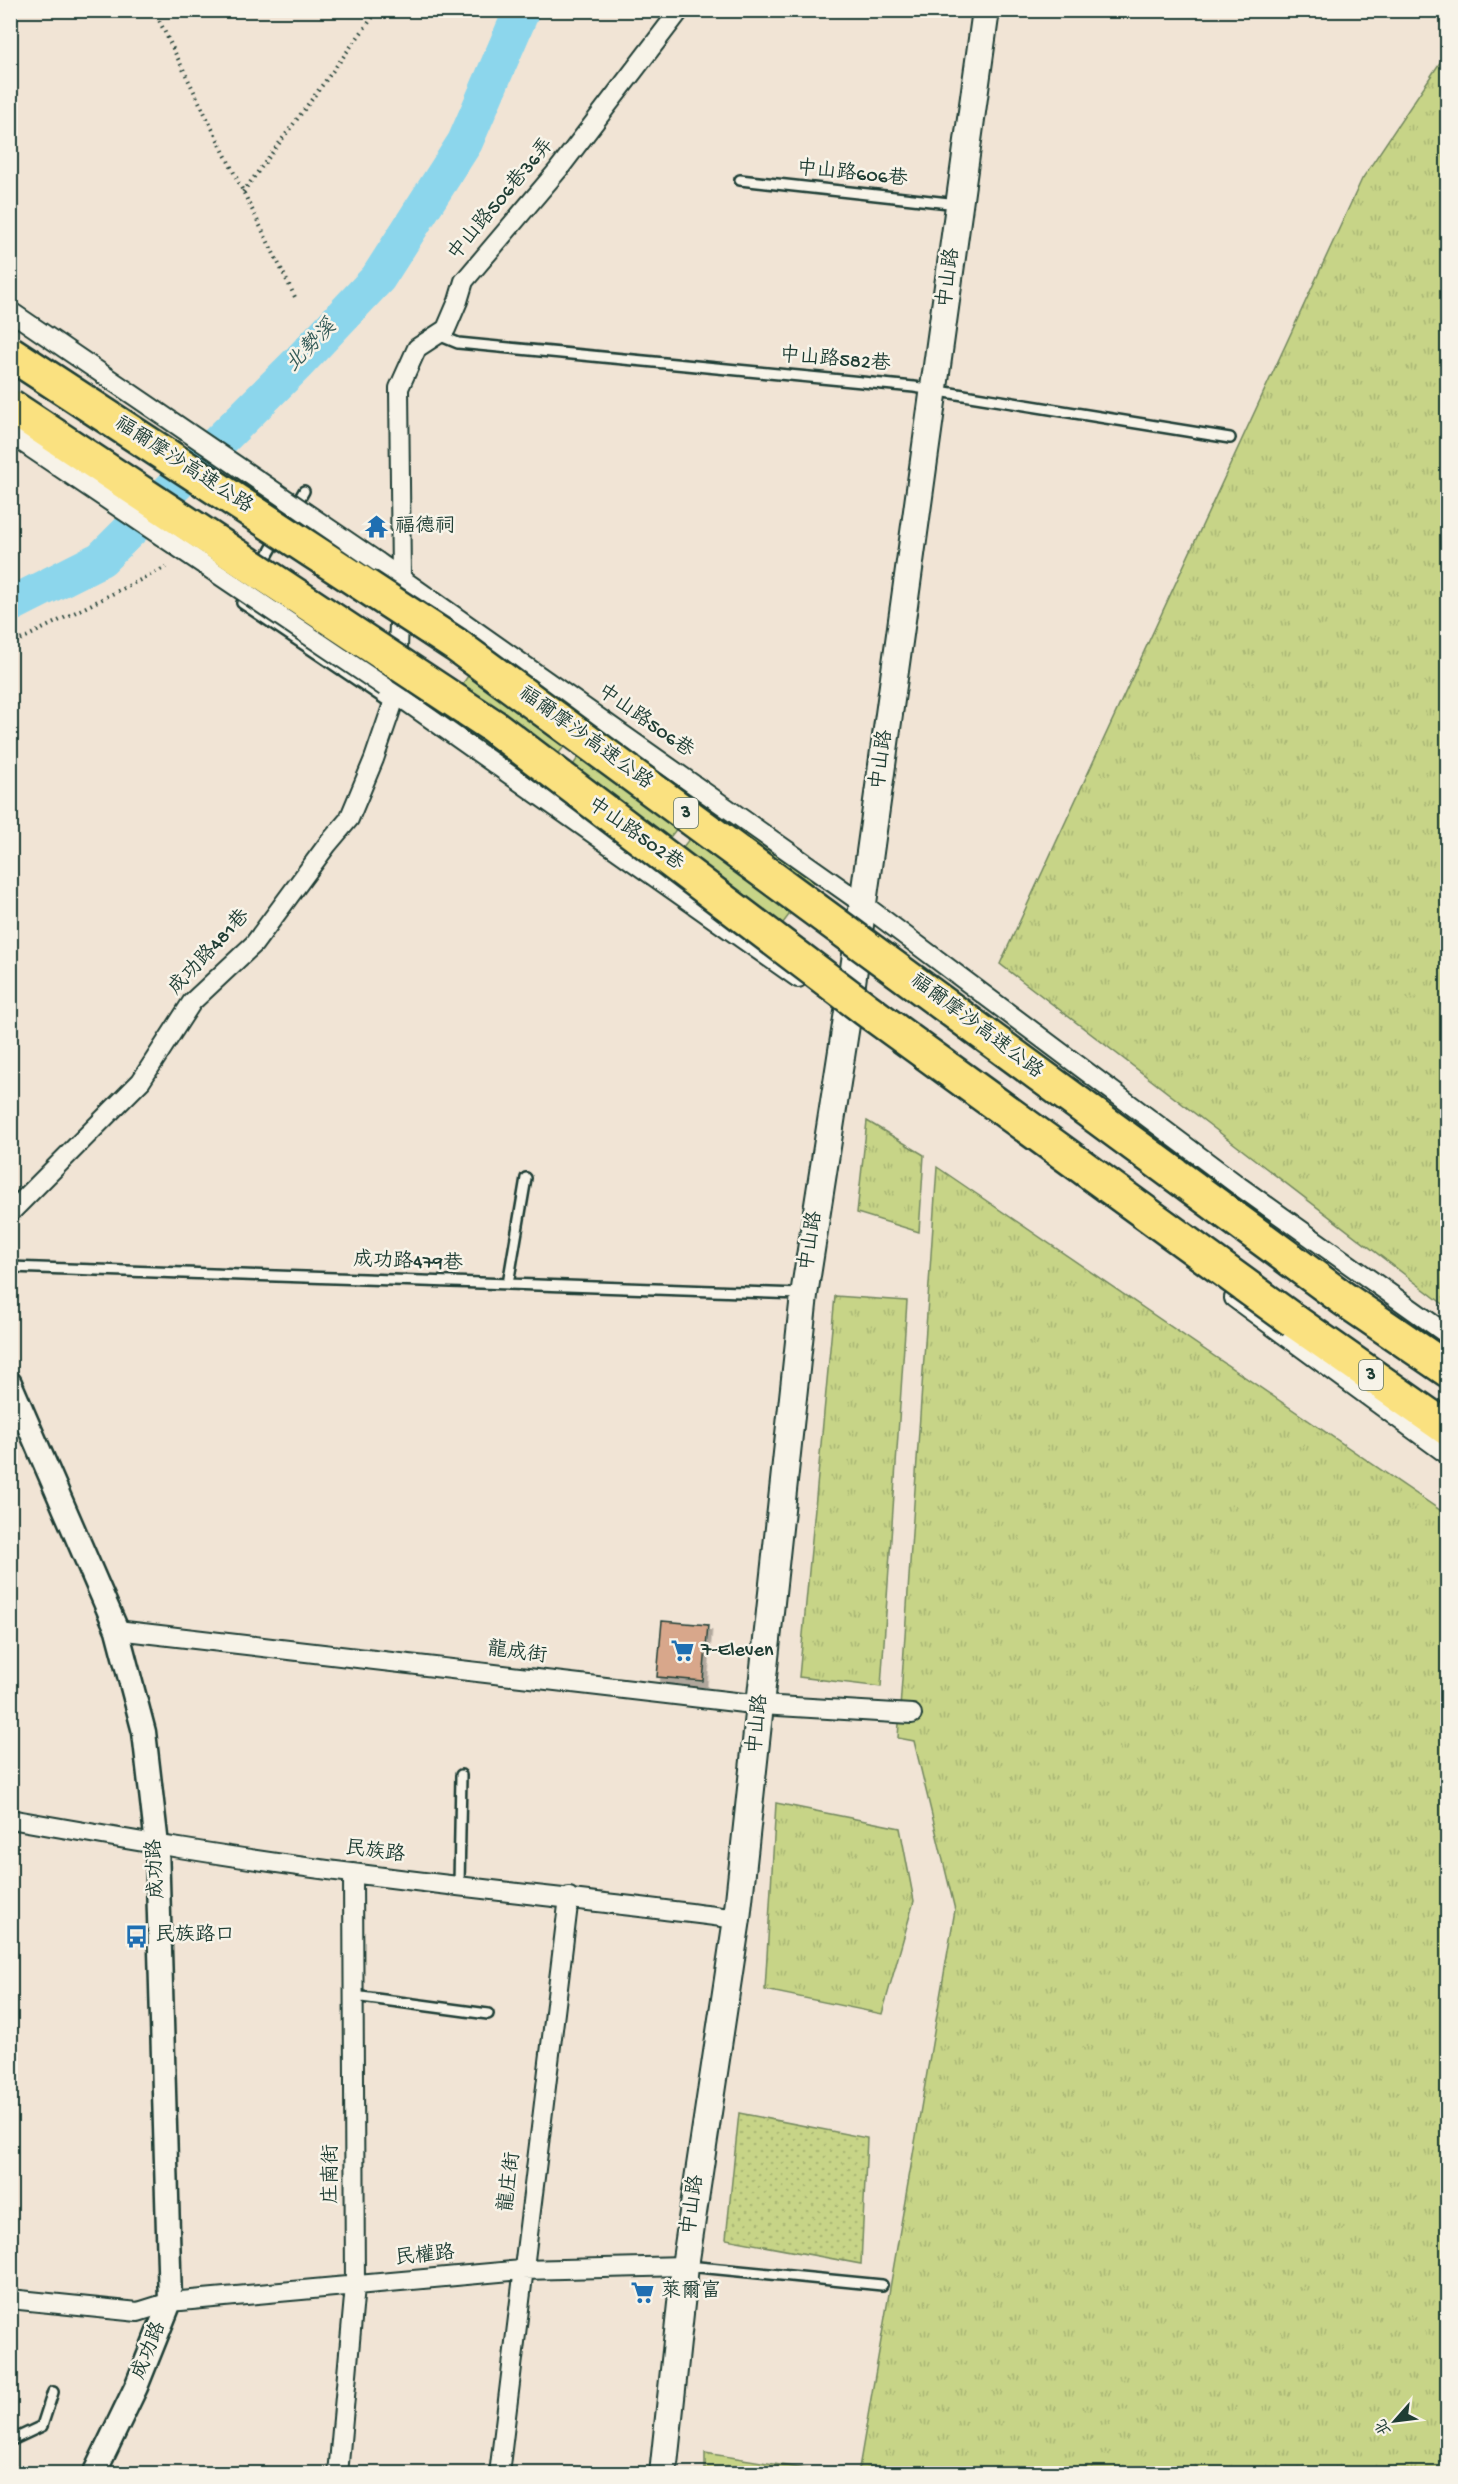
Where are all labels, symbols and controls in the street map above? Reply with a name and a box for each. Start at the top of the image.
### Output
street label: 中山路506巷36弄 [443,133,560,266]
street label: 中山路606巷 [795,156,910,192]
street label: 中山路 [932,245,966,309]
water label: 北勢溪 [280,314,344,378]
street label: 中山路582巷 [779,343,893,377]
street label: 福爾摩沙高速公路 [110,411,258,520]
temple icon: 福德祠 [364,514,390,540]
place label: 福德祠 [395,515,455,539]
street label: 中山路506巷 [593,679,699,764]
street label: 福爾摩沙高速公路 [514,681,658,796]
street label: 中山路 [865,727,899,791]
street label: 中山路502巷 [583,792,689,877]
road number: 3 [674,798,698,828]
street label: 成功路481巷 [163,903,256,1001]
street label: 福爾摩沙高速公路 [905,968,1049,1085]
street label: 中山路 [794,1208,828,1272]
street label: 成功路479巷 [353,1248,464,1276]
road number: 3 [1359,1360,1383,1390]
street label: 龍成街 [486,1637,548,1669]
supermarket icon: 7-Eleven [670,1638,696,1664]
place label: 7-Eleven [700,1640,774,1663]
street label: 中山路 [742,1692,774,1755]
street label: 民族路 [344,1836,407,1868]
street label: 成功路 [142,1837,170,1900]
bus stop icon: 民族路口 [124,1923,150,1949]
place label: 民族路口 [155,1923,235,1948]
street label: 庄南街 [319,2144,344,2204]
street label: 龍庄街 [494,2151,526,2213]
street label: 中山路 [676,2172,710,2236]
street label: 民權路 [394,2240,457,2272]
supermarket icon: 萊爾富 [630,2279,656,2305]
place label: 萊爾富 [661,2279,721,2304]
street label: 成功路 [126,2317,172,2383]
north arrow [1365,2391,1425,2451]
text: 北 [1372,2415,1397,2438]

